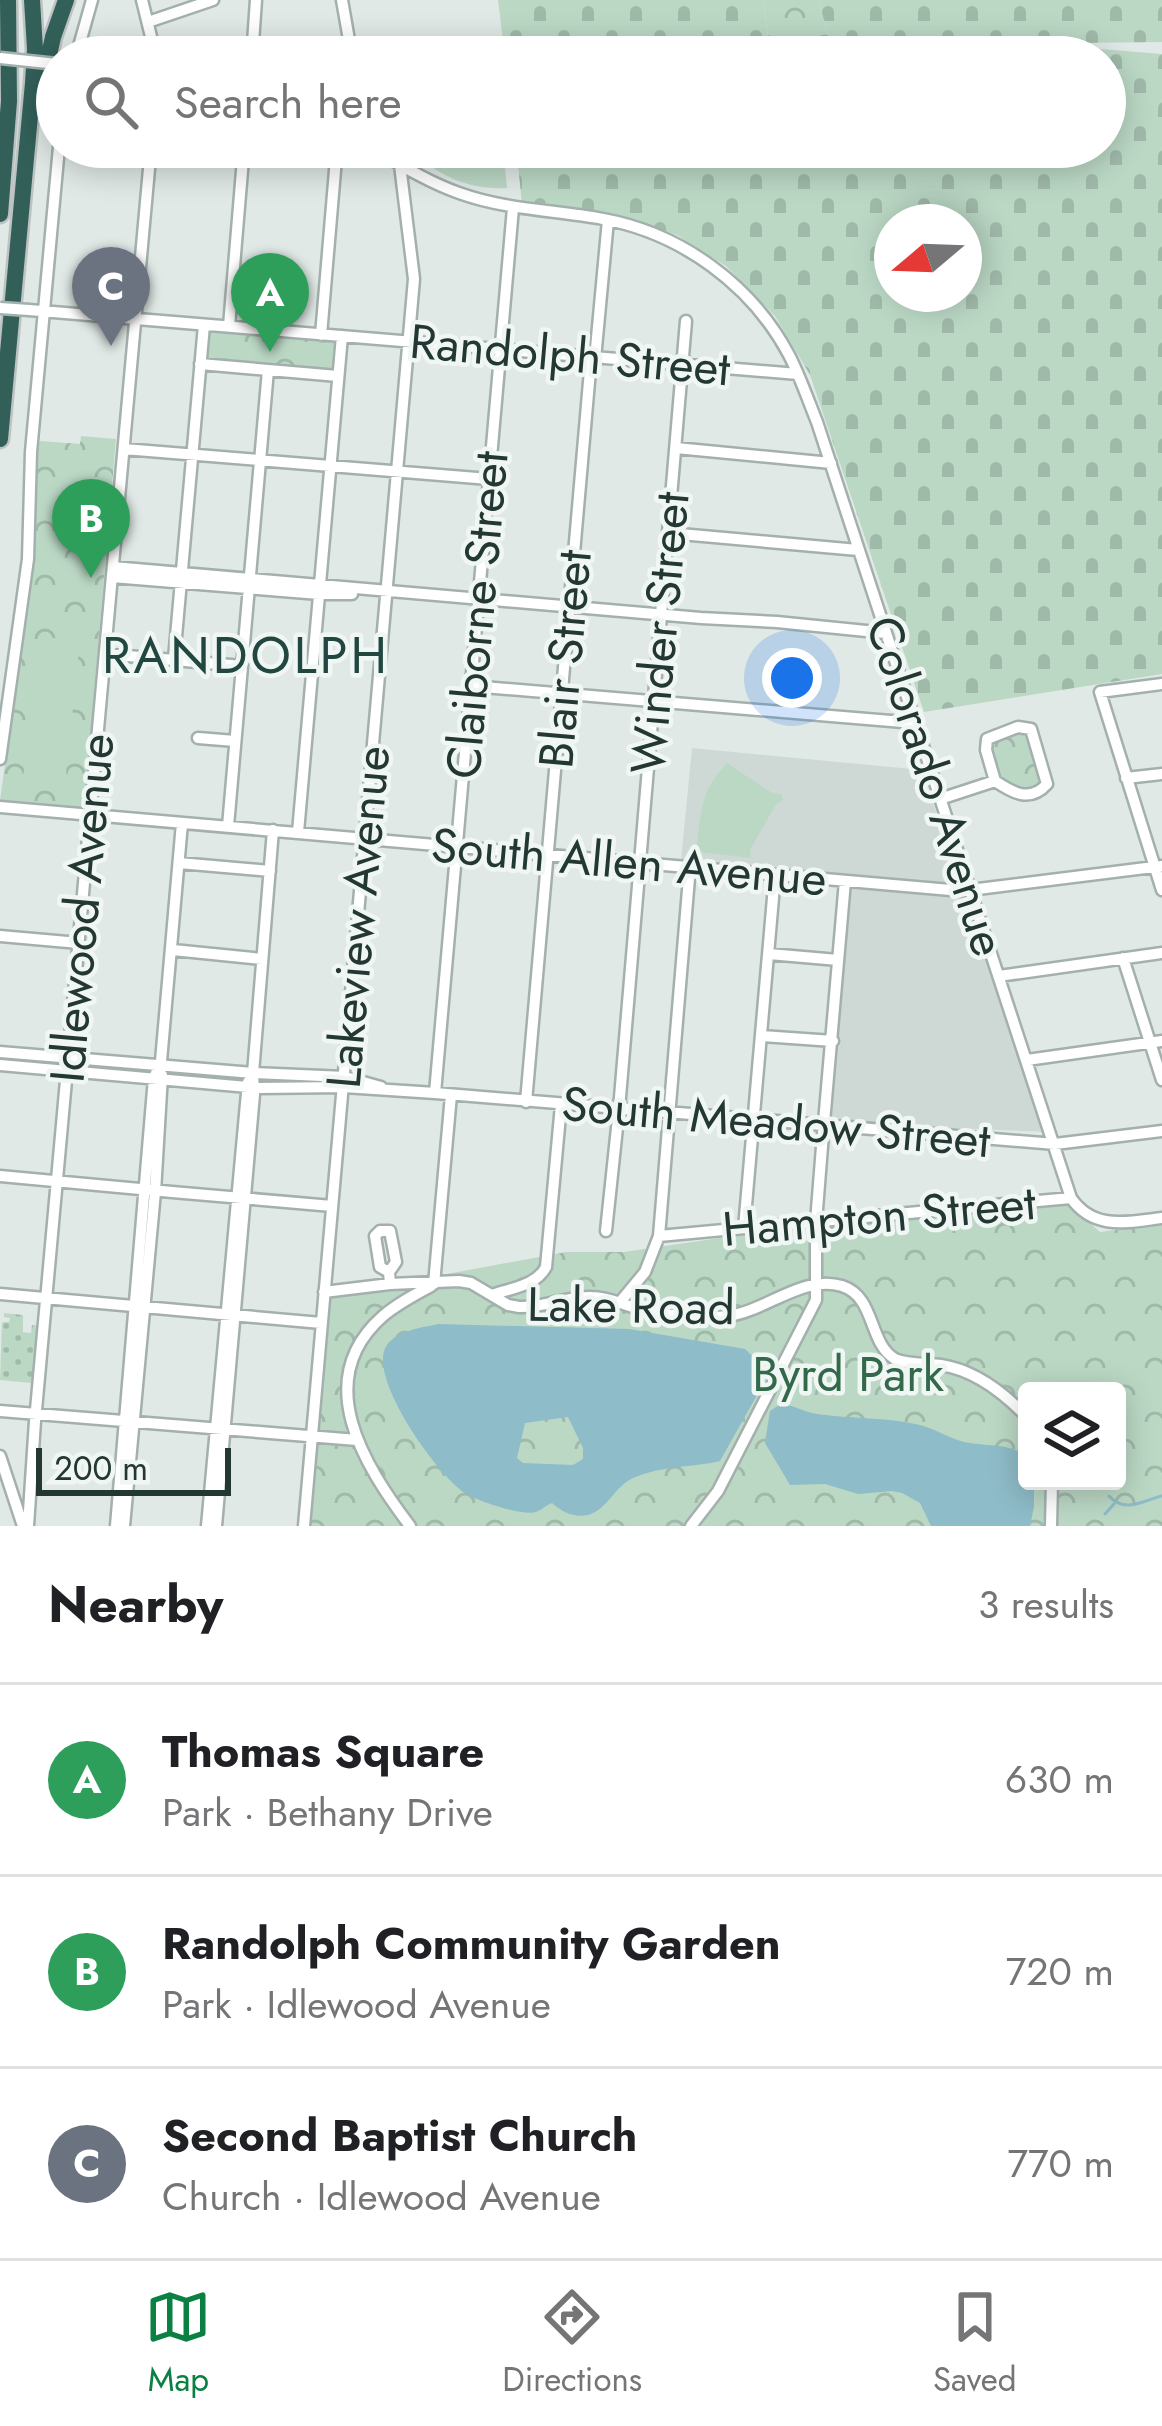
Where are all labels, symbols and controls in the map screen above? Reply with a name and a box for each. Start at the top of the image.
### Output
search box [36,36,1126,168]
icon: search [78,69,144,135]
text: Search here [174,70,402,135]
north arrow [874,204,982,312]
pin: C [72,247,150,346]
pin: A [231,253,309,352]
street label: Randolph Street [407,307,734,403]
street label: Claiborne Street [428,448,526,782]
pin: B [52,479,130,578]
street label: Winder Street [613,489,707,777]
street label: Blair Street [521,547,609,771]
street label: Colorado Avenue [849,607,1023,965]
district label: RANDOLPH [102,618,390,692]
your location [762,648,822,708]
street label: Idlewood Avenue [32,731,132,1085]
street label: Lakeview Avenue [309,743,407,1091]
street label: South Allen Avenue [429,810,829,914]
street label: South Meadow Street [559,1069,994,1175]
street label: Hampton Street [720,1168,1039,1264]
street label: Lake Road [527,1270,735,1342]
park label: Byrd Park [752,1340,945,1409]
map controls [1018,1382,1126,1490]
button: layers [1018,1382,1126,1490]
scale bar [36,1442,231,1495]
text: 200 m [54,1445,148,1492]
text: Nearby [48,1567,223,1641]
text: 3 results [978,1576,1114,1633]
text: Thomas Square [162,1719,484,1784]
text: A [73,1751,101,1808]
text: 630 m [1005,1751,1114,1808]
text: Park · Bethany Drive [162,1784,493,1841]
text: Randolph Community Garden [162,1911,781,1976]
text: B [74,1943,100,2000]
text: 720 m [1006,1943,1114,2000]
text: Park · Idlewood Avenue [162,1976,551,2033]
text: Second Baptist Church [162,2103,637,2168]
text: C [73,2135,101,2192]
text: 770 m [1008,2135,1114,2192]
text: Church · Idlewood Avenue [162,2168,601,2225]
tab: Map [145,2284,211,2403]
tab: Directions [502,2284,642,2403]
tab: Saved [933,2284,1017,2403]

